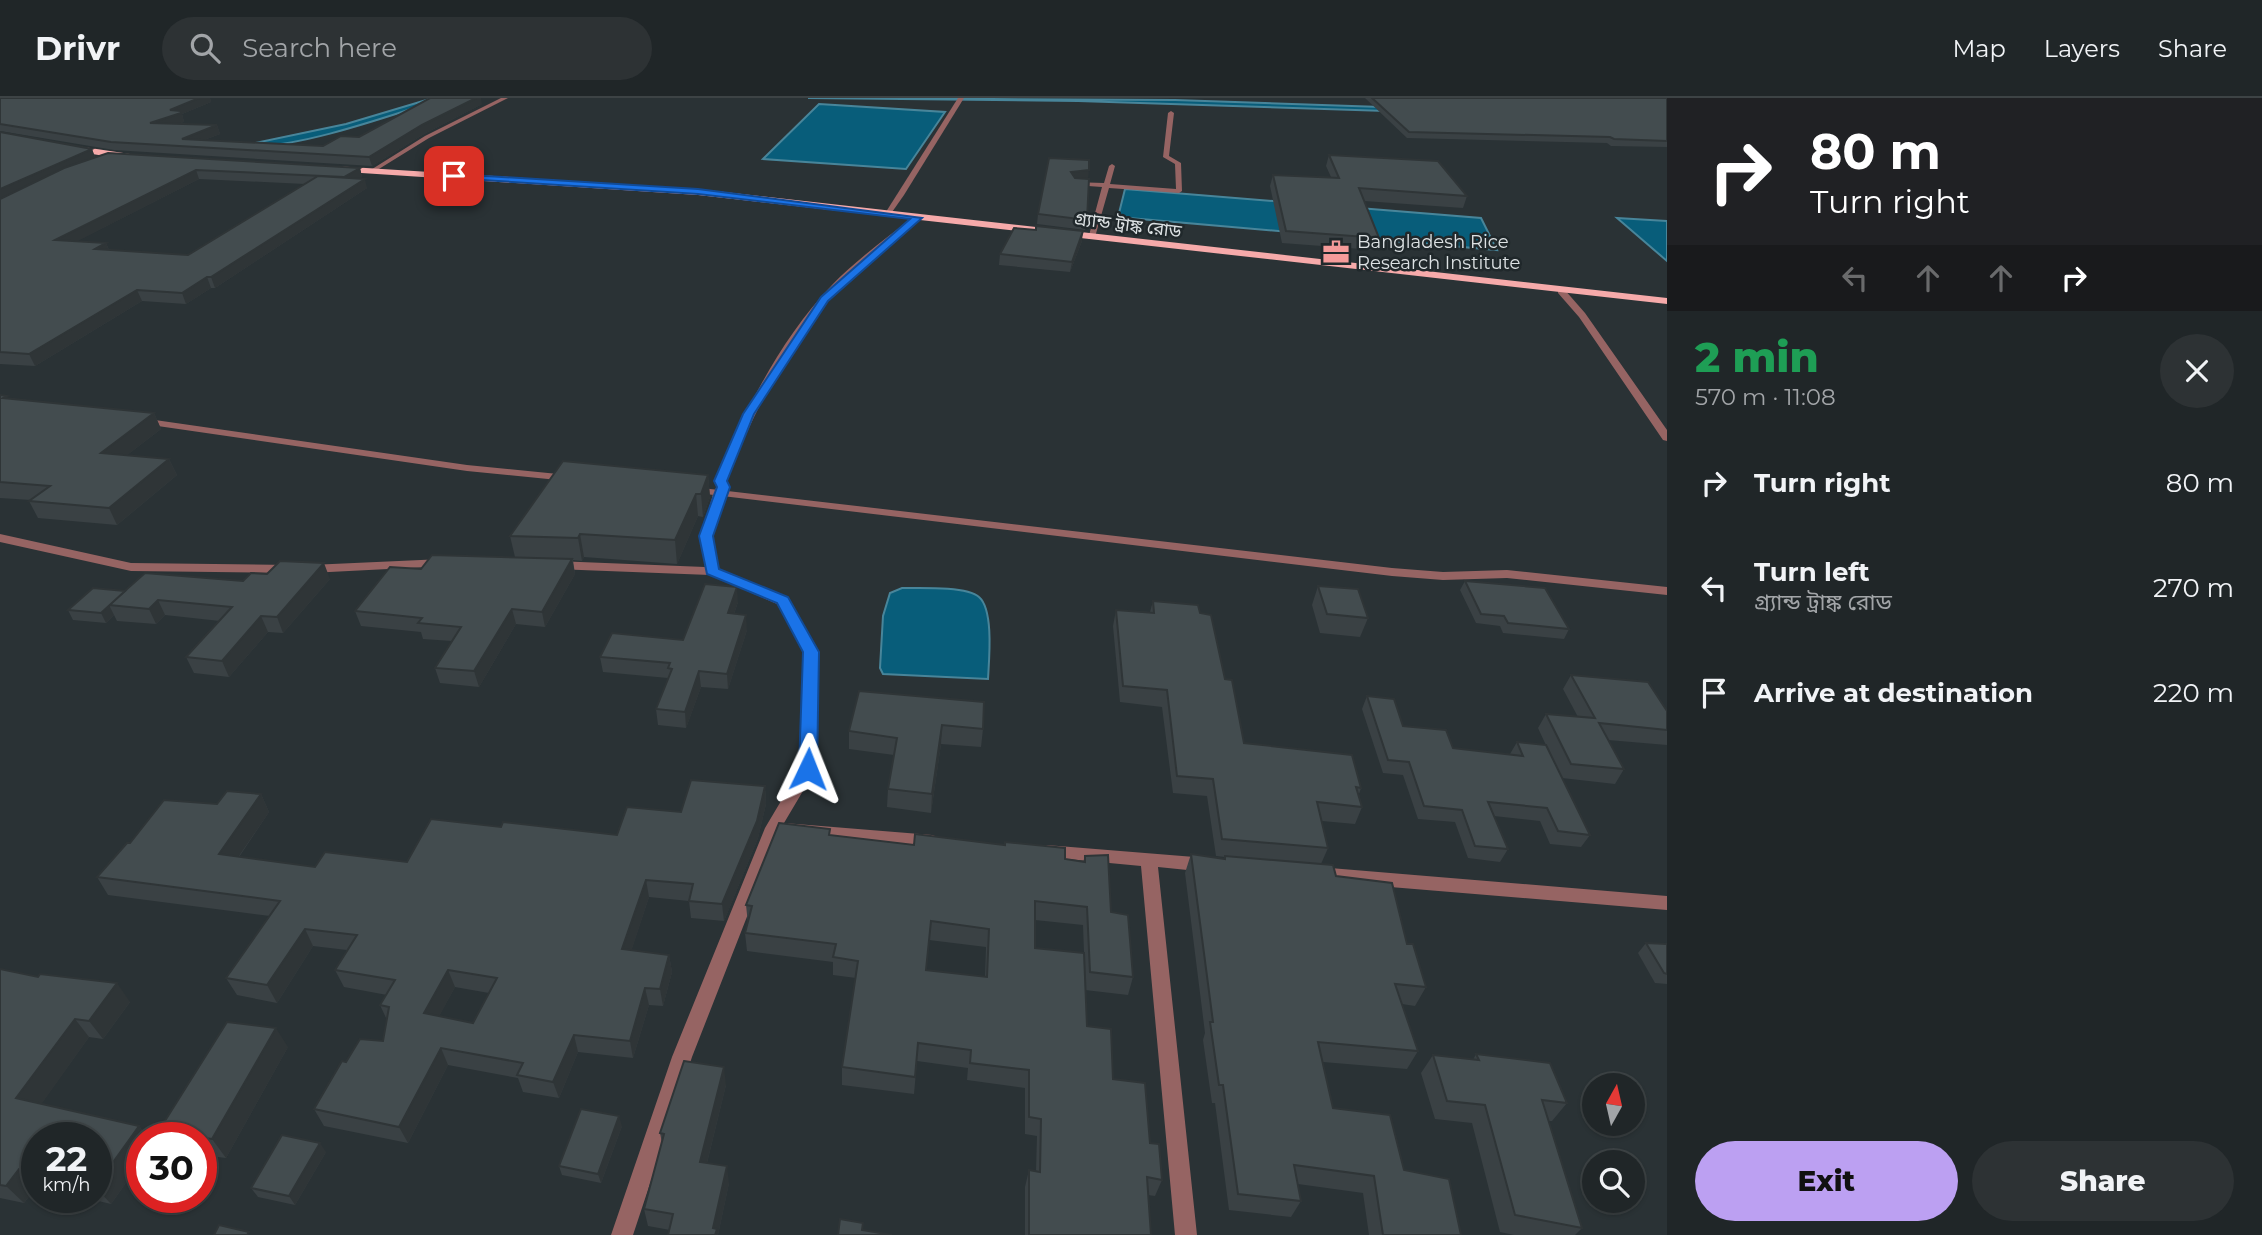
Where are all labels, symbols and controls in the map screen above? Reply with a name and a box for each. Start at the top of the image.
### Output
search box [162,17,652,80]
text: Drivr [35,28,120,68]
icon: search [186,29,224,67]
text: Search here [242,32,397,64]
text: Map [1952,34,2006,63]
text: Layers [2044,34,2120,63]
text: Share [2158,34,2227,63]
text: 80 m [1810,122,1941,181]
icon: right [1695,126,1786,217]
pin [424,146,484,206]
icon: arrive [435,157,473,195]
text: Turn right [1810,182,1970,221]
street label: গ্র্যান্ড ট্রাঙ্ক রোড [1073,208,1183,243]
place label: Bangladesh Rice Research Institute [1357,231,1521,274]
office icon: Bangladesh Rice Research Institute [1321,237,1351,267]
icon: left [1836,259,1874,297]
icon: ahead [1909,259,1947,297]
icon: ahead [1982,259,2020,297]
icon: right [2055,259,2093,297]
text: 2 min [1695,331,1819,383]
button: close [2160,334,2234,408]
text: 570 m · 11:08 [1695,383,1836,411]
icon: right [1695,464,1733,502]
text: Turn right [1754,467,1890,499]
text: 80 m [2166,467,2234,499]
text: Turn left [1754,556,1870,588]
icon: left [1695,569,1733,607]
text: 270 m [2153,572,2234,604]
text: গ্র্যান্ড ট্রাঙ্ক রোড [1754,588,1892,616]
icon: arrive [1695,674,1733,712]
text: Arrive at destination [1754,677,2033,709]
text: 220 m [2153,677,2234,709]
position arrow [771,732,845,806]
north arrow [1582,1073,1645,1136]
map controls [1582,1073,1645,1213]
speed limit sign: 30 [126,1122,217,1213]
text: 22 [46,1137,87,1180]
button: Exit [1695,1141,1958,1221]
button: Share [1972,1141,2234,1221]
button: search [1582,1150,1645,1213]
text: km/h [42,1174,91,1196]

